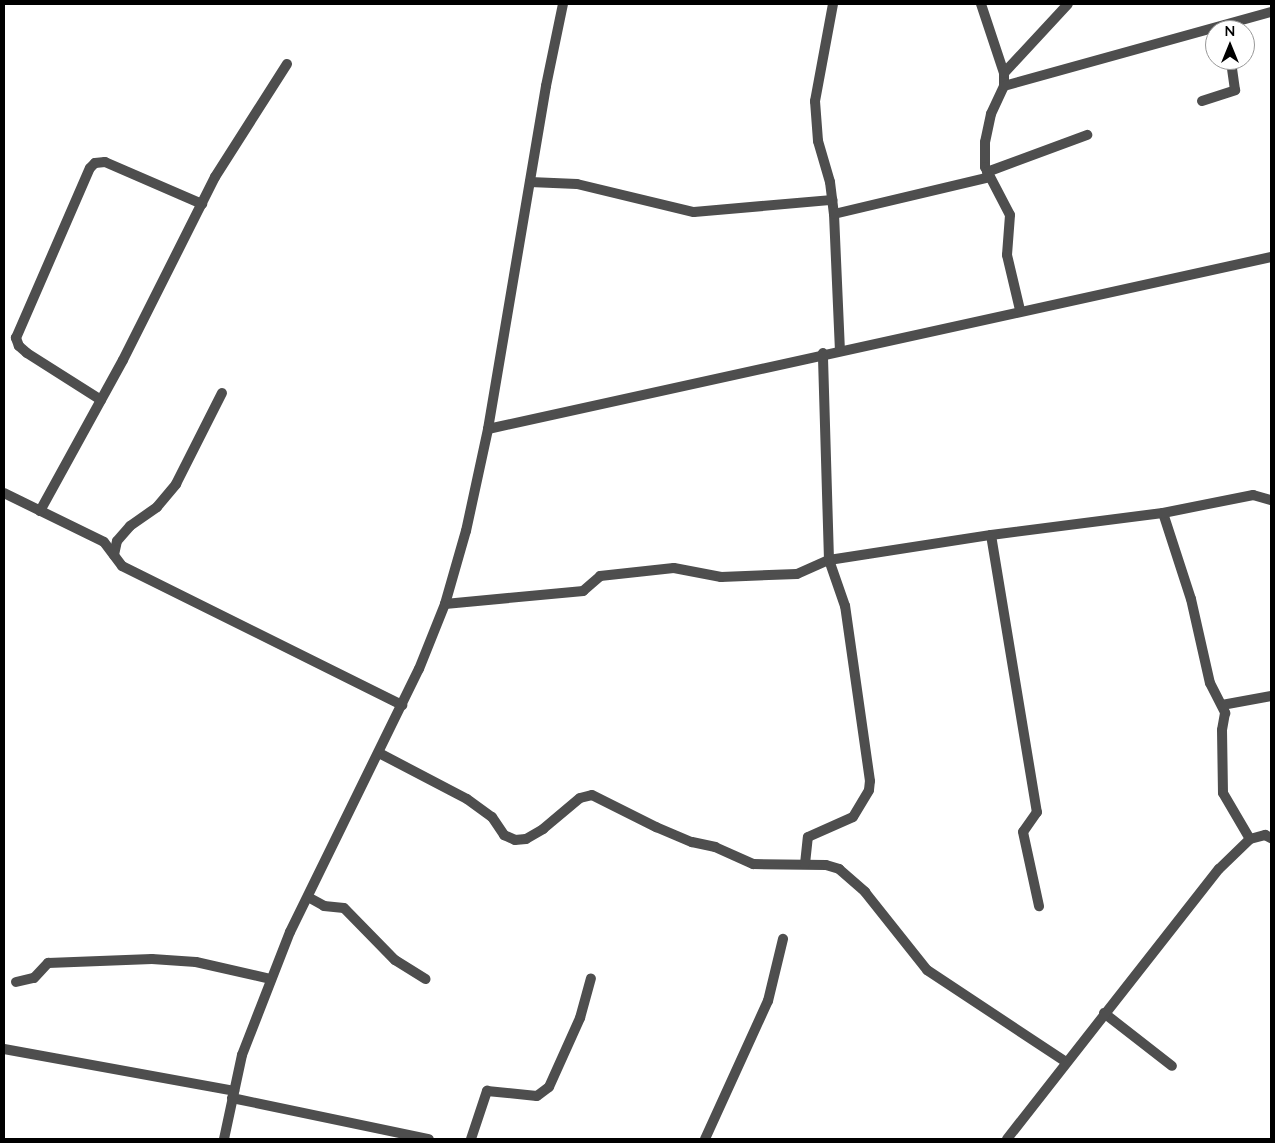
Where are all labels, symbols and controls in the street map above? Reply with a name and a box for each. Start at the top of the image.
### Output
north arrow [1205,20,1255,70]
text: N [1225,22,1235,39]

